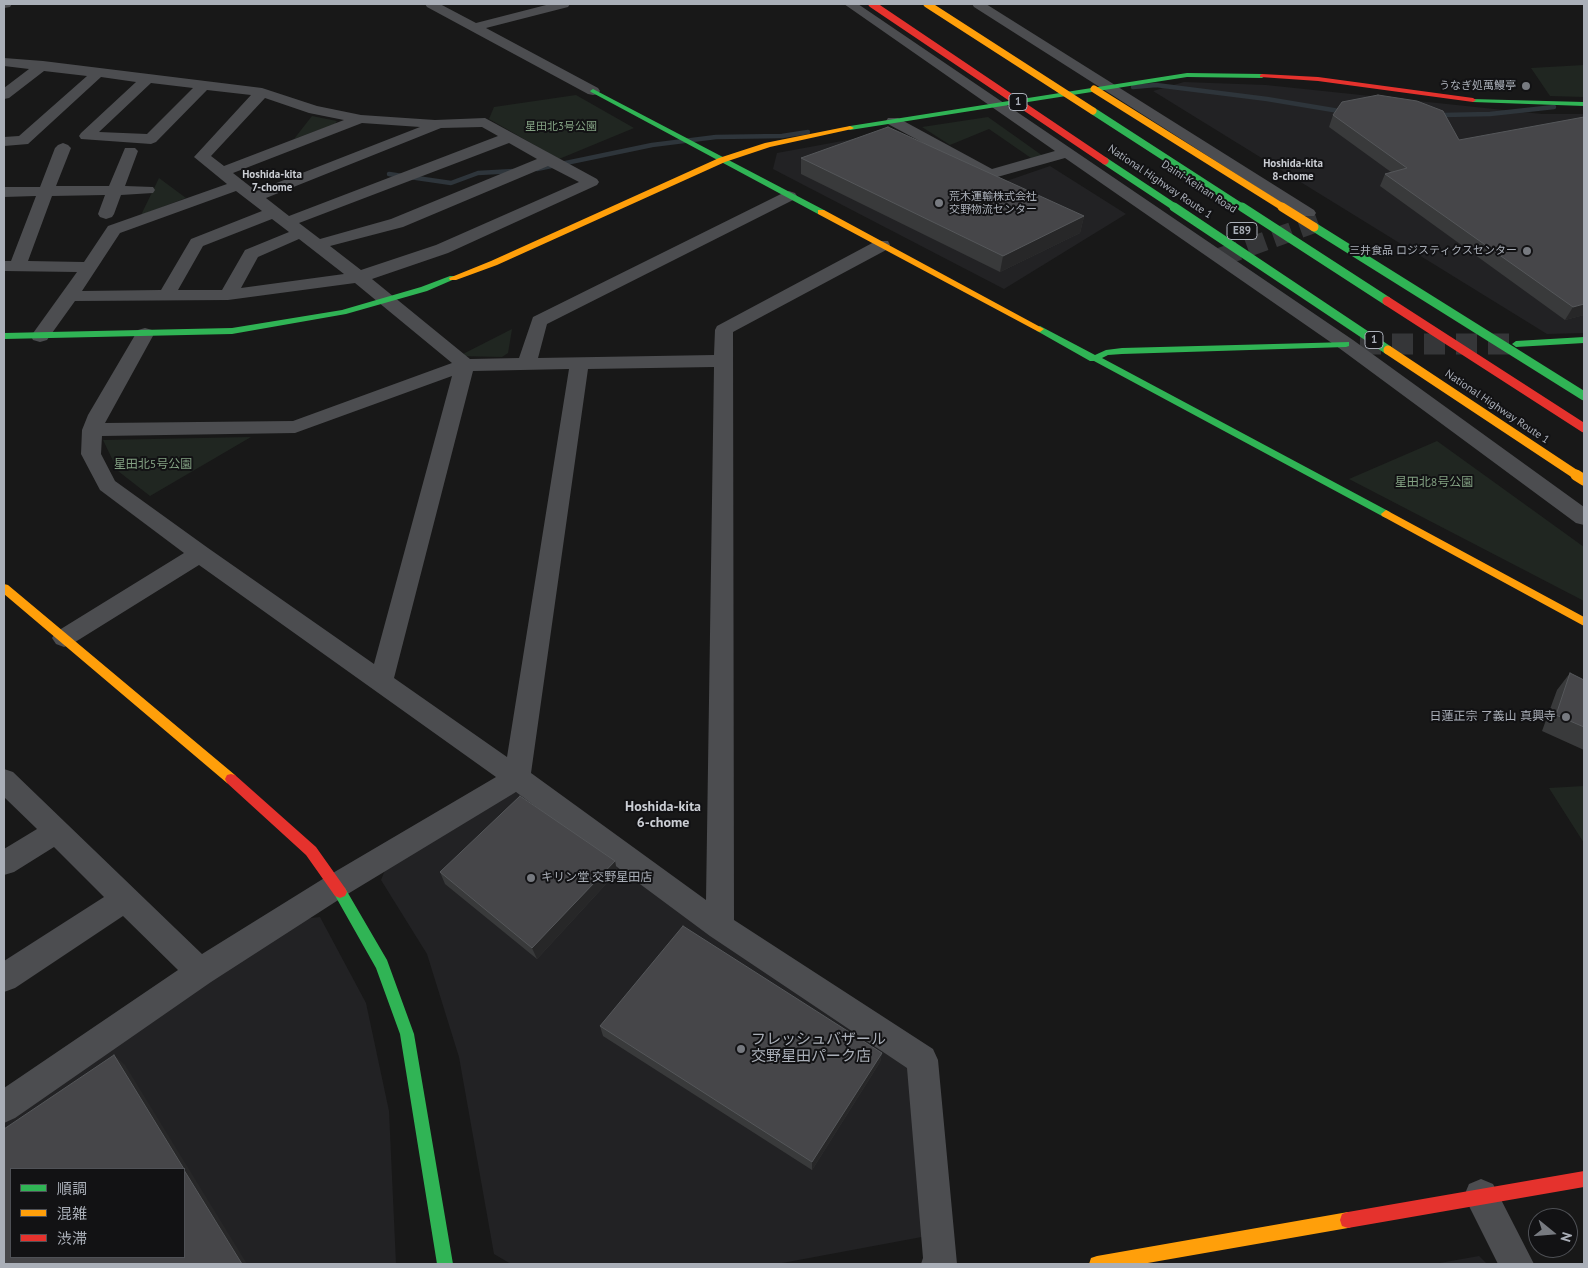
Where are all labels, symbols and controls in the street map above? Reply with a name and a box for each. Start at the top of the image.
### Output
place label: うなぎ処萬鰻亭 [1439,79,1516,93]
marker: うなぎ処萬鰻亭 [1520,80,1532,92]
road number: 1 [1009,94,1027,110]
park label: 星田北3号公園 [525,120,597,134]
street label: National Highway Route 1 [1105,142,1215,222]
district label: Hoshida-kita 8-chome [1263,157,1323,183]
street label: Daini-Keihan Road [1159,158,1239,216]
district label: Hoshida-kita 7-chome [242,168,302,194]
place label: 荒木運輸株式会社 交野物流センター [949,190,1037,216]
marker: 荒木運輸株式会社 交野物流センター [933,197,945,209]
road number: E89 [1227,222,1257,240]
place label: 三井食品 ロジスティクスセンター [1349,244,1517,258]
marker: 三井食品 ロジスティクスセンター [1521,245,1533,257]
road number: 1 [1365,332,1383,348]
street label: National Highway Route 1 [1442,367,1552,447]
park label: 星田北5号公園 [114,458,192,472]
park label: 星田北8号公園 [1395,476,1473,490]
place label: 日蓮正宗 了義山 真興寺 [1430,710,1556,724]
marker: 日蓮正宗 了義山 真興寺 [1560,711,1572,723]
district label: Hoshida-kita 6-chome [625,799,701,832]
place label: キリン堂 交野星田店 [541,871,652,885]
marker: キリン堂 交野星田店 [525,872,537,884]
place label: フレッシュバザール 交野星田パーク店 [751,1031,886,1066]
marker: フレッシュバザール 交野星田パーク店 [735,1043,747,1055]
legend [10,1168,185,1258]
text: 順調 [57,1179,87,1198]
text: 混雑 [57,1204,87,1223]
north arrow [1528,1208,1578,1258]
text: 渋滞 [57,1229,87,1248]
text: N [1556,1230,1576,1244]

